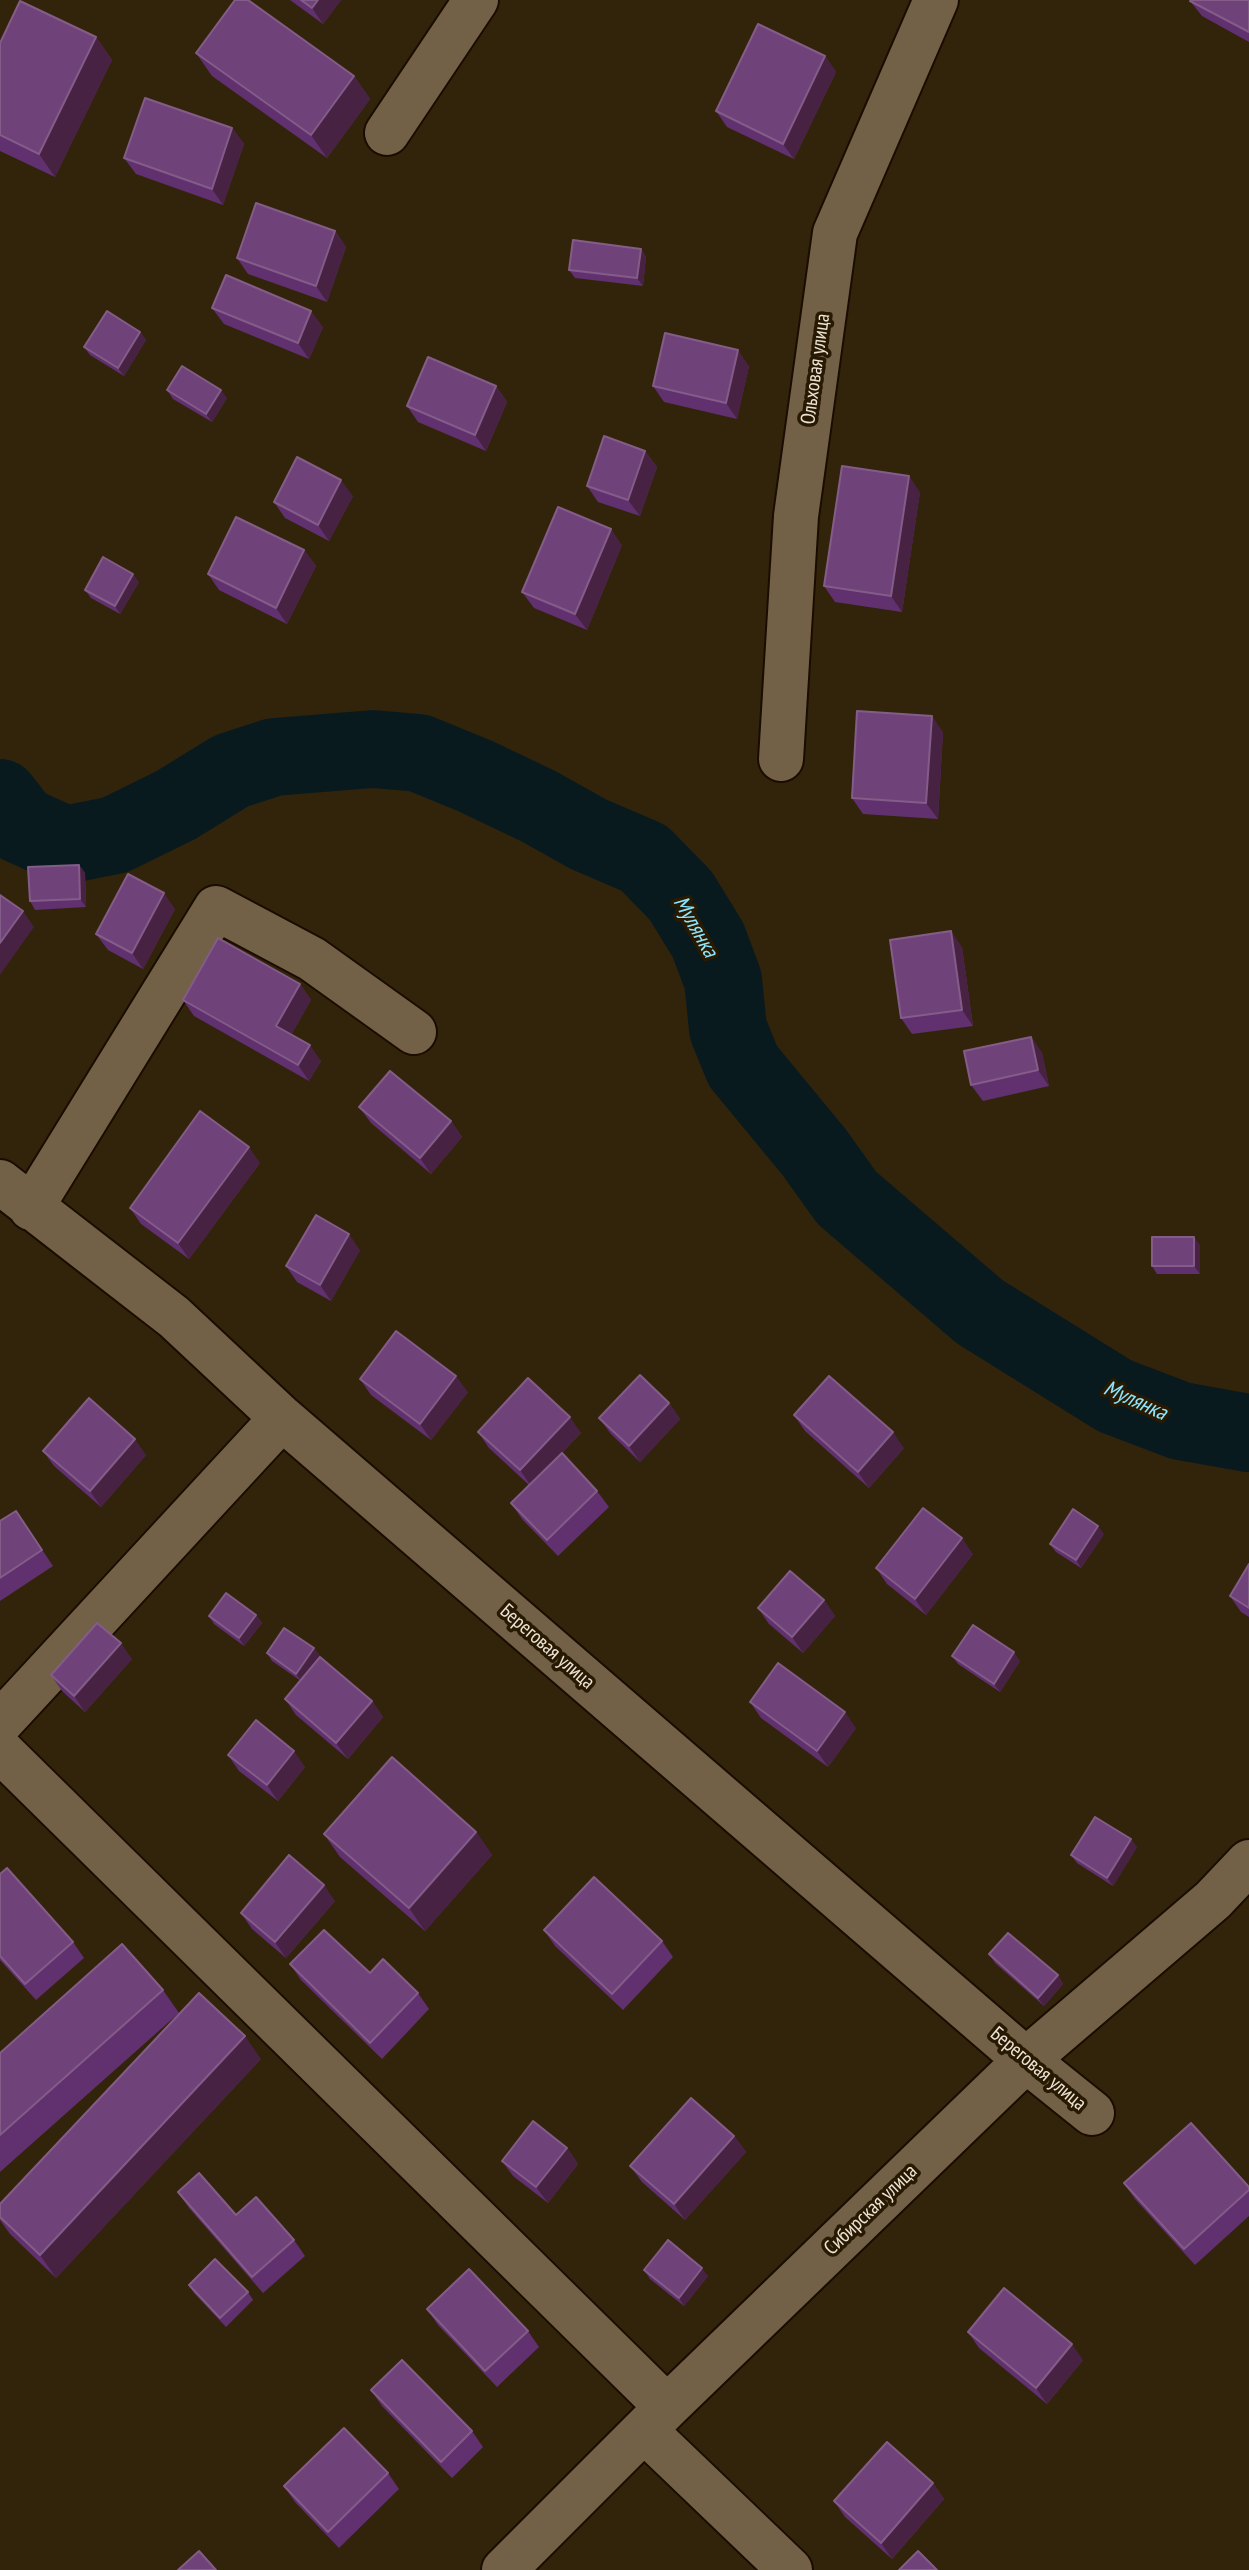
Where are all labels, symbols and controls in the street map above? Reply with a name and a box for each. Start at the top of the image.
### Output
street label: Ольховая улица [796,312,836,426]
water label: Мулянка [667,892,723,962]
water label: Мулянка [1099,1375,1171,1427]
street label: Береговая улица [495,1599,599,1695]
street label: Береговая улица [985,2022,1091,2116]
street label: Сибирская улица [820,2160,922,2260]

